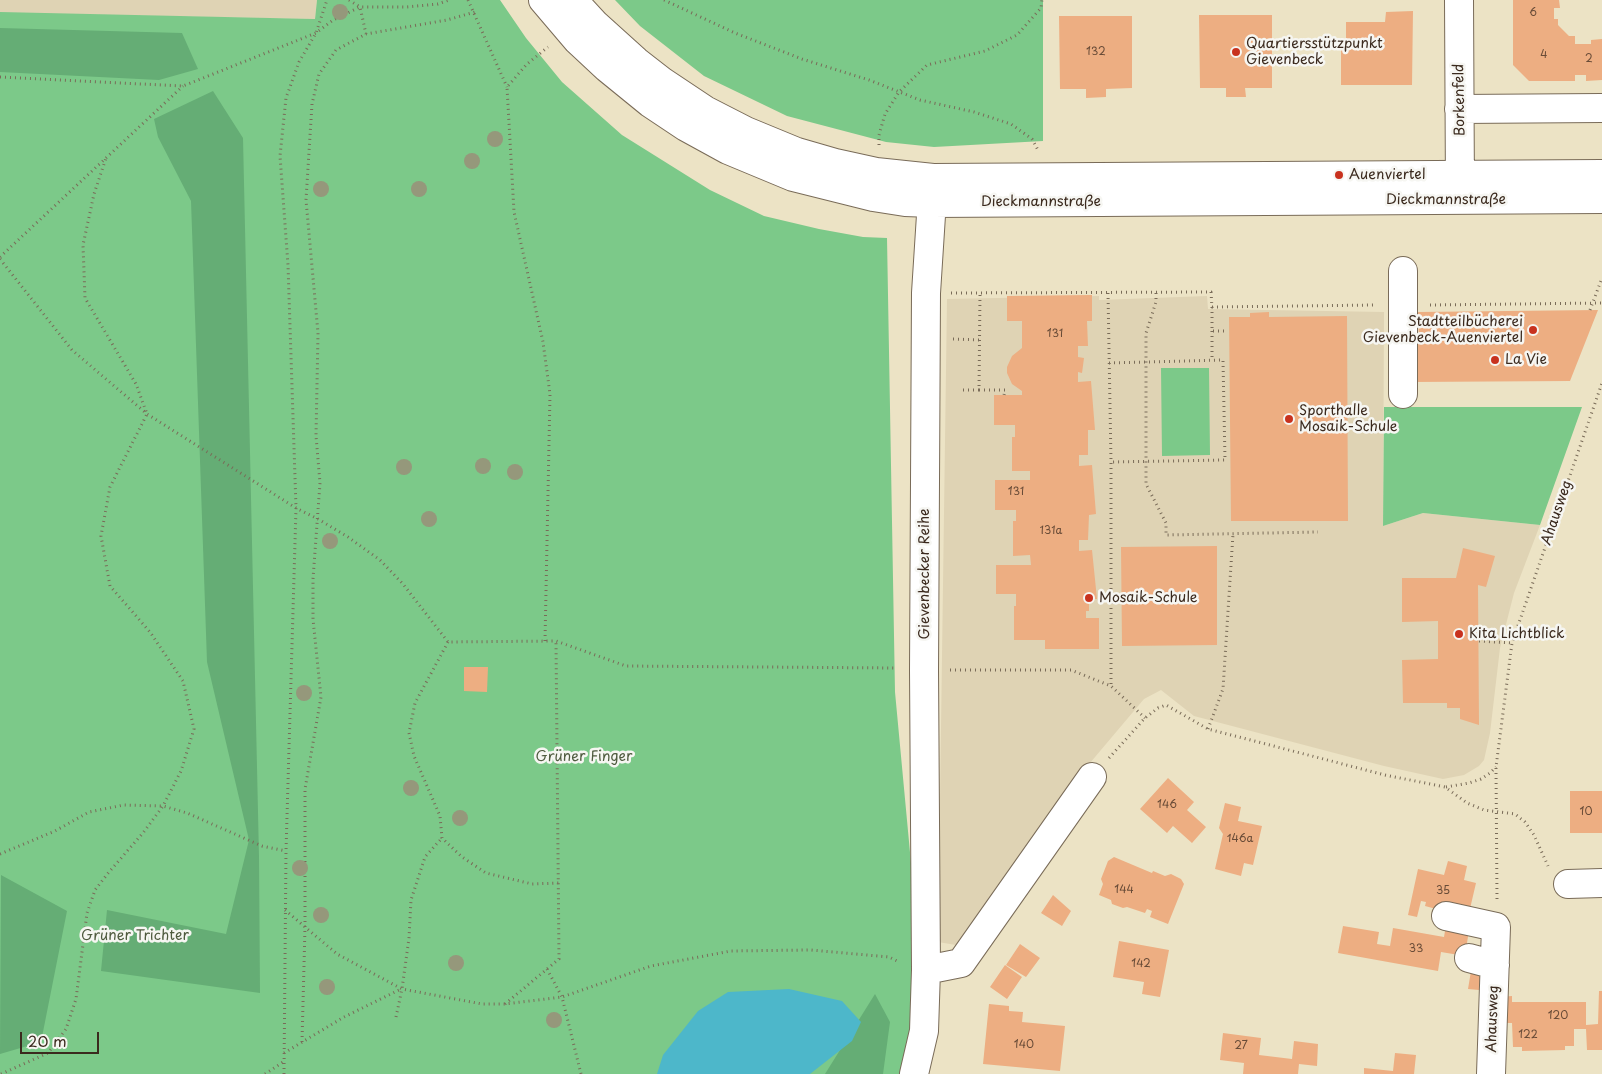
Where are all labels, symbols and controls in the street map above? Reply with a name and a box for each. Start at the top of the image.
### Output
house number: 6 [1529,6,1537,20]
place label: Quartiersstützpunkt Gievenbeck [1246,36,1383,68]
house number: 132 [1086,45,1106,59]
marker: Quartiersstützpunkt Gievenbeck [1230,46,1242,58]
house number: 4 [1540,48,1548,62]
house number: 2 [1585,52,1593,66]
street label: Borkenfeld [1451,64,1469,136]
place label: Auenviertel [1349,167,1425,183]
marker: Auenviertel [1333,169,1345,181]
street label: Dieckmannstraße [1386,192,1506,208]
street label: Dieckmannstraße [981,194,1101,210]
place label: Stadtteilbücherei Gievenbeck-Auenviertel [1363,314,1523,347]
marker: Stadtteilbücherei Gievenbeck-Auenviertel [1527,324,1539,336]
house number: 131 [1047,327,1063,341]
place label: La Vie [1505,352,1547,368]
marker: La Vie [1489,354,1501,366]
place label: Sporthalle Mosaik-Schule [1299,403,1397,436]
marker: Sporthalle Mosaik-Schule [1283,413,1295,425]
street label: Ahausweg [1538,478,1576,548]
house number: 131 [1008,485,1024,499]
street label: Gievenbecker Reihe [917,509,933,639]
house number: 131a [1040,524,1062,538]
place label: Mosaik-Schule [1099,590,1197,606]
marker: Mosaik-Schule [1083,592,1095,604]
place label: Kita Lichtblick [1469,626,1564,642]
marker: Kita Lichtblick [1453,628,1465,640]
park label: Grüner Finger [536,749,632,765]
house number: 146 [1157,798,1177,812]
house number: 10 [1580,805,1592,819]
house number: 146a [1227,832,1253,846]
house number: 144 [1114,883,1134,897]
house number: 35 [1436,884,1450,898]
park label: Grüner Trichter [81,928,189,944]
house number: 33 [1409,942,1423,956]
house number: 142 [1131,957,1151,971]
street label: Ahausweg [1483,985,1503,1053]
house number: 120 [1548,1009,1568,1023]
scale bar [22,1022,101,1054]
house number: 122 [1518,1028,1538,1042]
text: 20 m [28,1029,67,1052]
house number: 140 [1014,1038,1034,1052]
house number: 27 [1234,1039,1248,1053]

